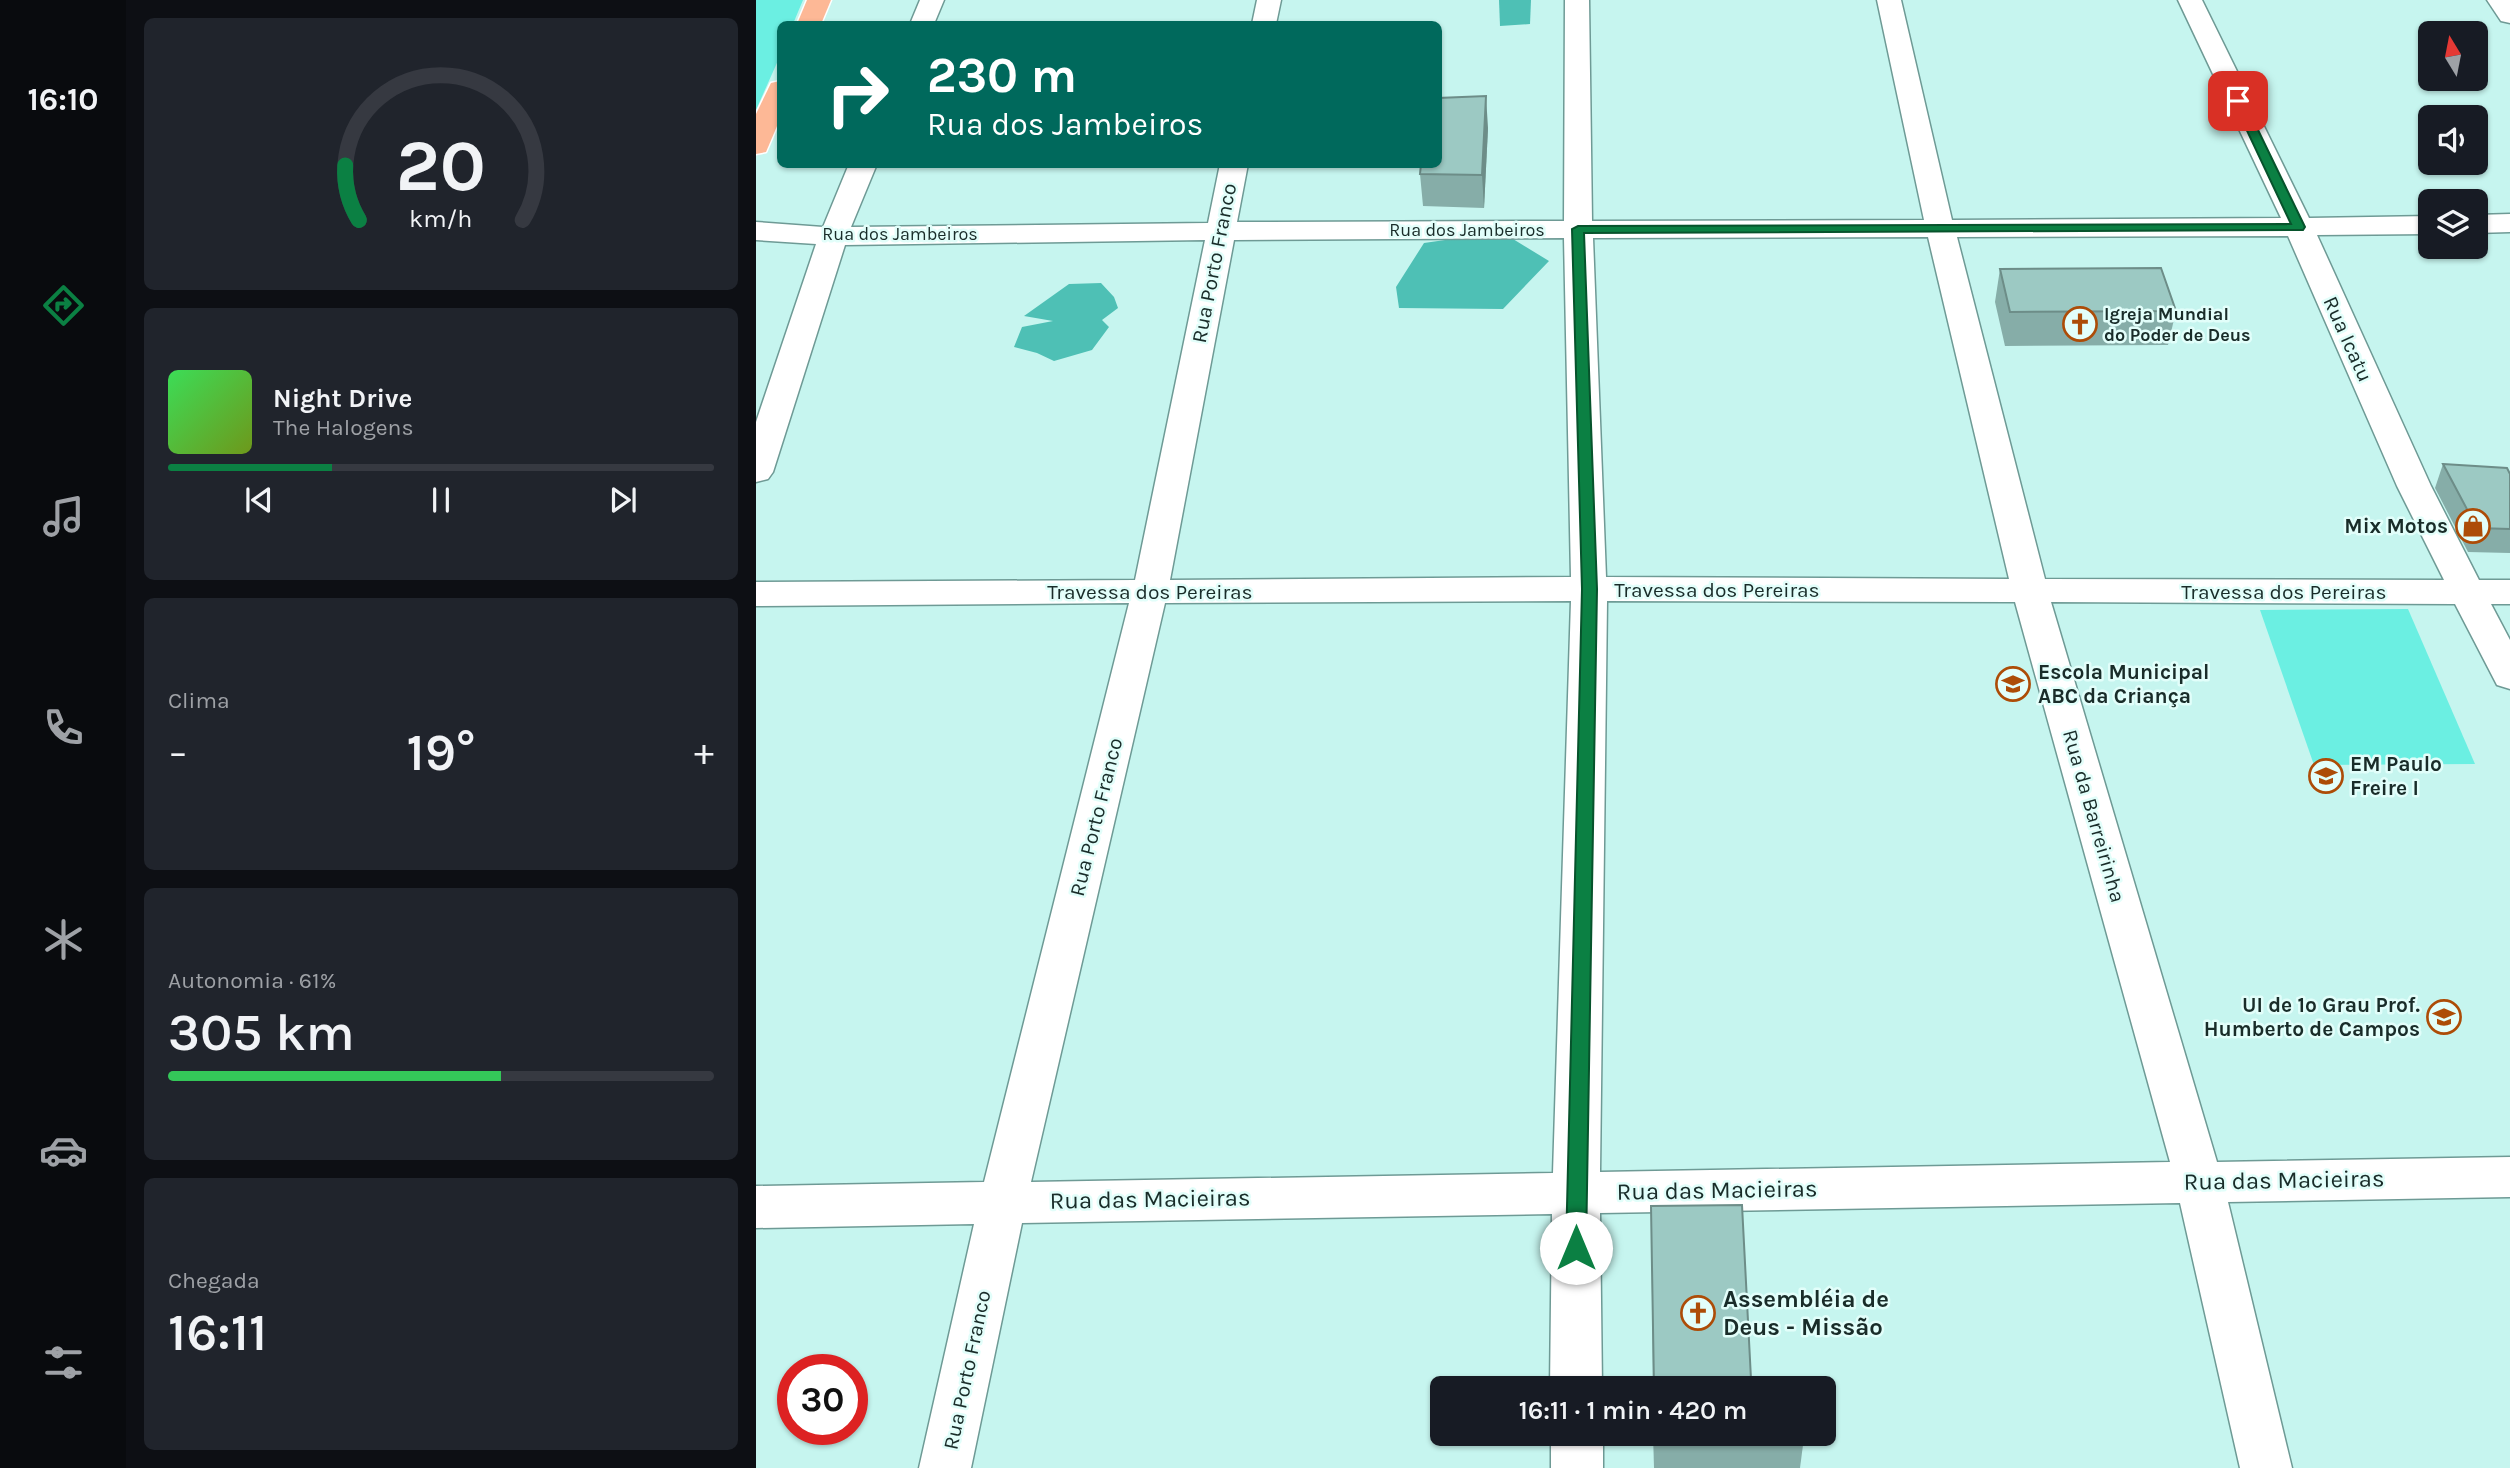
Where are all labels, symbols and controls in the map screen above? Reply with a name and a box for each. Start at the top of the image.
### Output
north arrow [2418,21,2488,91]
map controls [2418,21,2488,259]
text: 230 m [927,47,1077,104]
icon: right [812,49,903,140]
pin [2208,71,2268,131]
text: 16:10 [27,81,99,118]
icon: arrive [2219,82,2257,120]
button: sound [2418,105,2488,175]
text: Rua dos Jambeiros [927,106,1203,143]
text: 20 [396,123,486,208]
street label: Rua Porto Franco [1187,181,1241,345]
button: layers [2418,189,2488,259]
text: km/h [409,204,473,233]
street label: Rua dos Jambeiros [1389,219,1545,241]
street label: Rua dos Jambeiros [822,223,978,245]
icon: directions [39,281,88,330]
street label: Rua Icatu [2319,293,2377,385]
place label: Igreja Mundial do Poder de Deus [2104,303,2250,346]
church icon: Igreja Mundial do Poder de Deus [2061,305,2099,343]
text: Night Drive [273,383,412,414]
text: The Halogens [273,414,413,441]
icon: previous [240,481,278,519]
icon: pause [422,481,460,519]
icon: next [604,481,642,519]
icon: music [39,492,88,541]
shop icon: Mix Motos [2454,507,2492,545]
place label: Mix Motos [2344,514,2448,538]
street label: Travessa dos Pereiras [1614,578,1820,602]
street label: Travessa dos Pereiras [1047,580,1253,604]
street label: Travessa dos Pereiras [2181,580,2387,604]
place label: Escola Municipal ABC da Criança [2038,660,2209,708]
school or university icon: Escola Municipal ABC da Criança [1994,665,2032,703]
text: Clima [168,687,230,714]
icon: phone [39,703,88,752]
text: 19° [407,722,475,783]
street label: Rua da Barreirinha [2058,727,2130,905]
text: − [168,730,188,775]
text: + [694,730,714,775]
street label: Rua Porto Franco [1065,735,1127,899]
place label: EM Paulo Freire I [2350,752,2442,800]
school or university icon: EM Paulo Freire I [2307,757,2345,795]
icon: climate [39,915,88,964]
text: Autonomia · 61% [168,967,336,994]
place label: UI de 1º Grau Prof. Humberto de Campos [2204,993,2420,1041]
school or university icon: UI de 1º Grau Prof. Humberto de Campos [2425,998,2463,1036]
text: 305 km [168,1002,355,1063]
icon: car [39,1126,88,1175]
street label: Rua das Macieiras [2183,1164,2385,1196]
street label: Rua das Macieiras [1616,1174,1818,1206]
street label: Rua das Macieiras [1049,1183,1251,1215]
position arrow [1539,1211,1613,1285]
text: Chegada [168,1267,260,1294]
place label: Assembléia de Deus - Missão [1723,1285,1889,1341]
street label: Rua Porto Franco [938,1288,996,1452]
church icon: Assembléia de Deus - Missão [1679,1294,1717,1332]
text: 16:11 [168,1302,267,1363]
icon: filters [39,1338,88,1387]
speed limit sign: 30 [777,1354,868,1445]
text: 16:11 · 1 min · 420 m [1519,1395,1747,1426]

